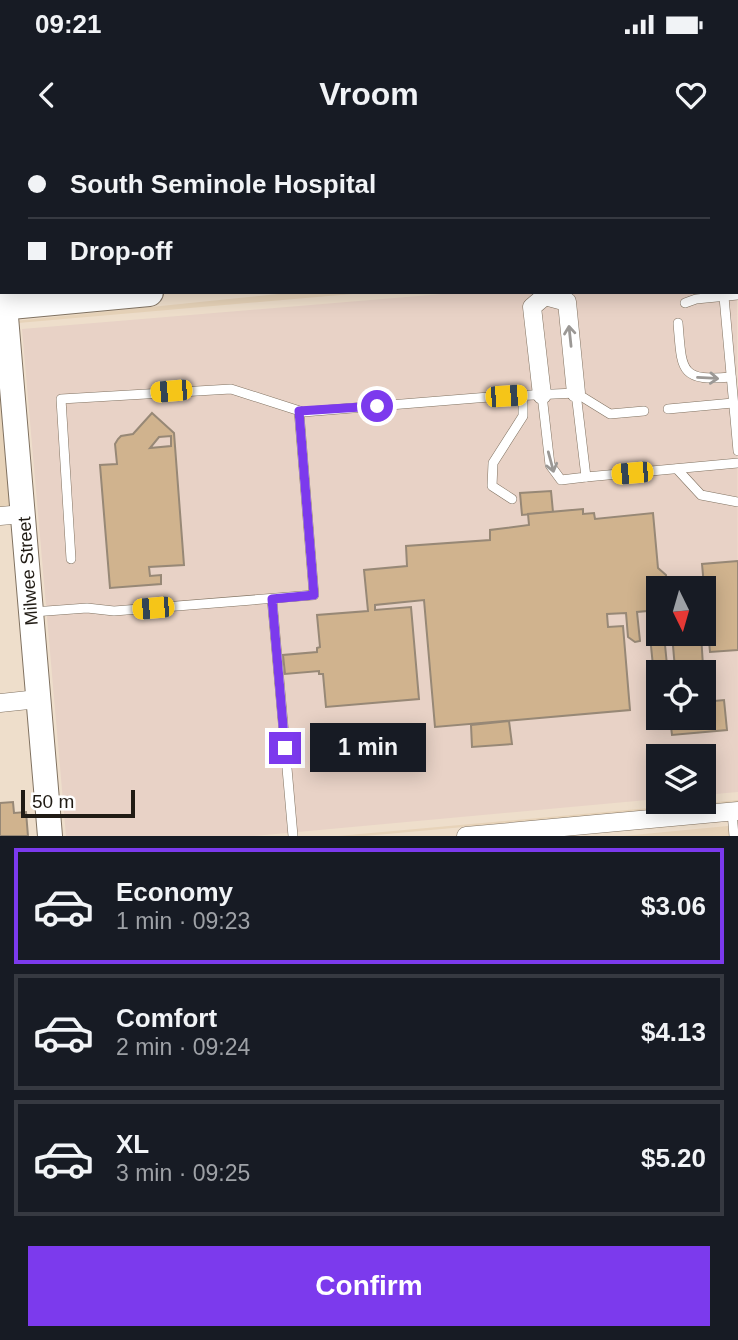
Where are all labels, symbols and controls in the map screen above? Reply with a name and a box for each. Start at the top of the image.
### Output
text: 09:21 [35,9,102,39]
icon: back [28,76,66,114]
text: Vroom [319,76,419,112]
icon: heart [672,76,710,114]
text: South Seminole Hospital [70,169,376,199]
text: Drop-off [70,236,173,266]
one-way arrow [563,325,576,348]
one-way arrow [696,371,719,384]
car [150,379,193,403]
car [485,384,528,408]
route start [361,390,393,422]
one-way arrow [545,450,558,473]
car [611,461,654,485]
street label: Milwee Street [14,516,42,626]
north arrow [646,576,716,646]
map controls [646,576,716,814]
car [132,596,175,620]
button: locate [646,660,716,730]
callout: 1 min [310,724,425,772]
route end [269,732,301,764]
text: 1 min [338,734,398,760]
button: layers [646,744,716,814]
scale bar [21,787,135,819]
text: 50 m [32,791,74,812]
icon: car [32,875,95,938]
text: Economy [116,877,233,907]
text: $3.06 [641,891,706,921]
text: 1 min · 09:23 [116,908,250,934]
icon: car [32,1001,95,1064]
text: Comfort [116,1003,217,1033]
text: $4.13 [641,1017,706,1047]
text: 2 min · 09:24 [116,1034,250,1060]
icon: car [32,1127,95,1190]
text: XL [116,1129,149,1159]
text: $5.20 [641,1143,706,1173]
text: 3 min · 09:25 [116,1160,250,1186]
button: Confirm [28,1246,710,1326]

